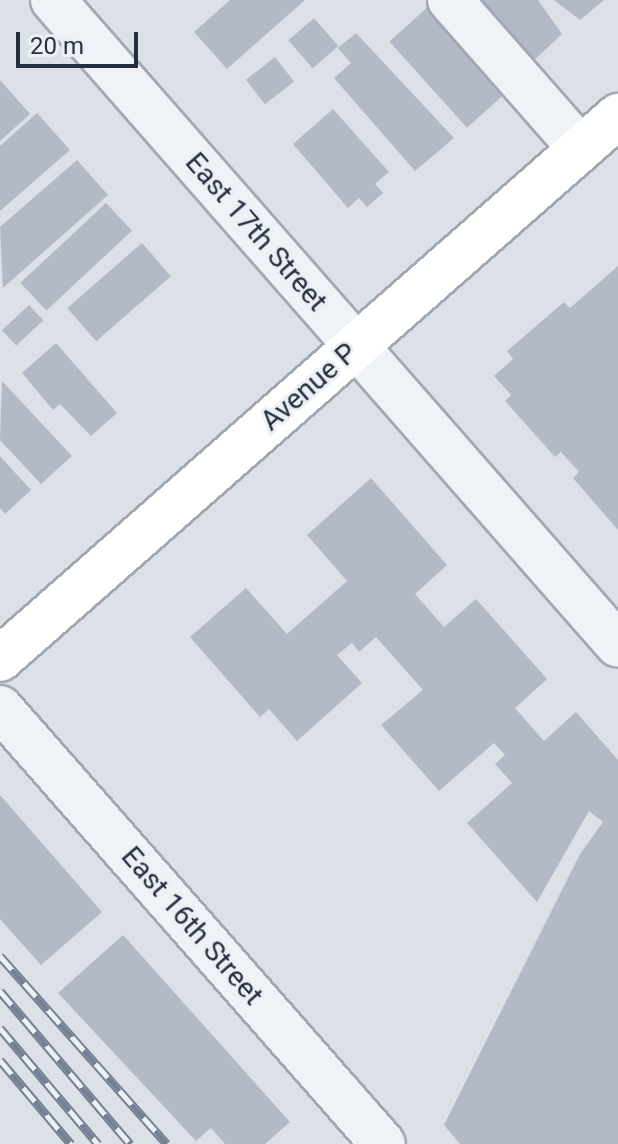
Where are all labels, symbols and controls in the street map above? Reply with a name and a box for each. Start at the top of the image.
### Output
scale bar [20,16,142,66]
text: 20 m [30,32,84,60]
street label: East 17th Street [178,146,334,318]
street label: Avenue P [254,336,364,438]
street label: East 16th Street [114,840,270,1012]

